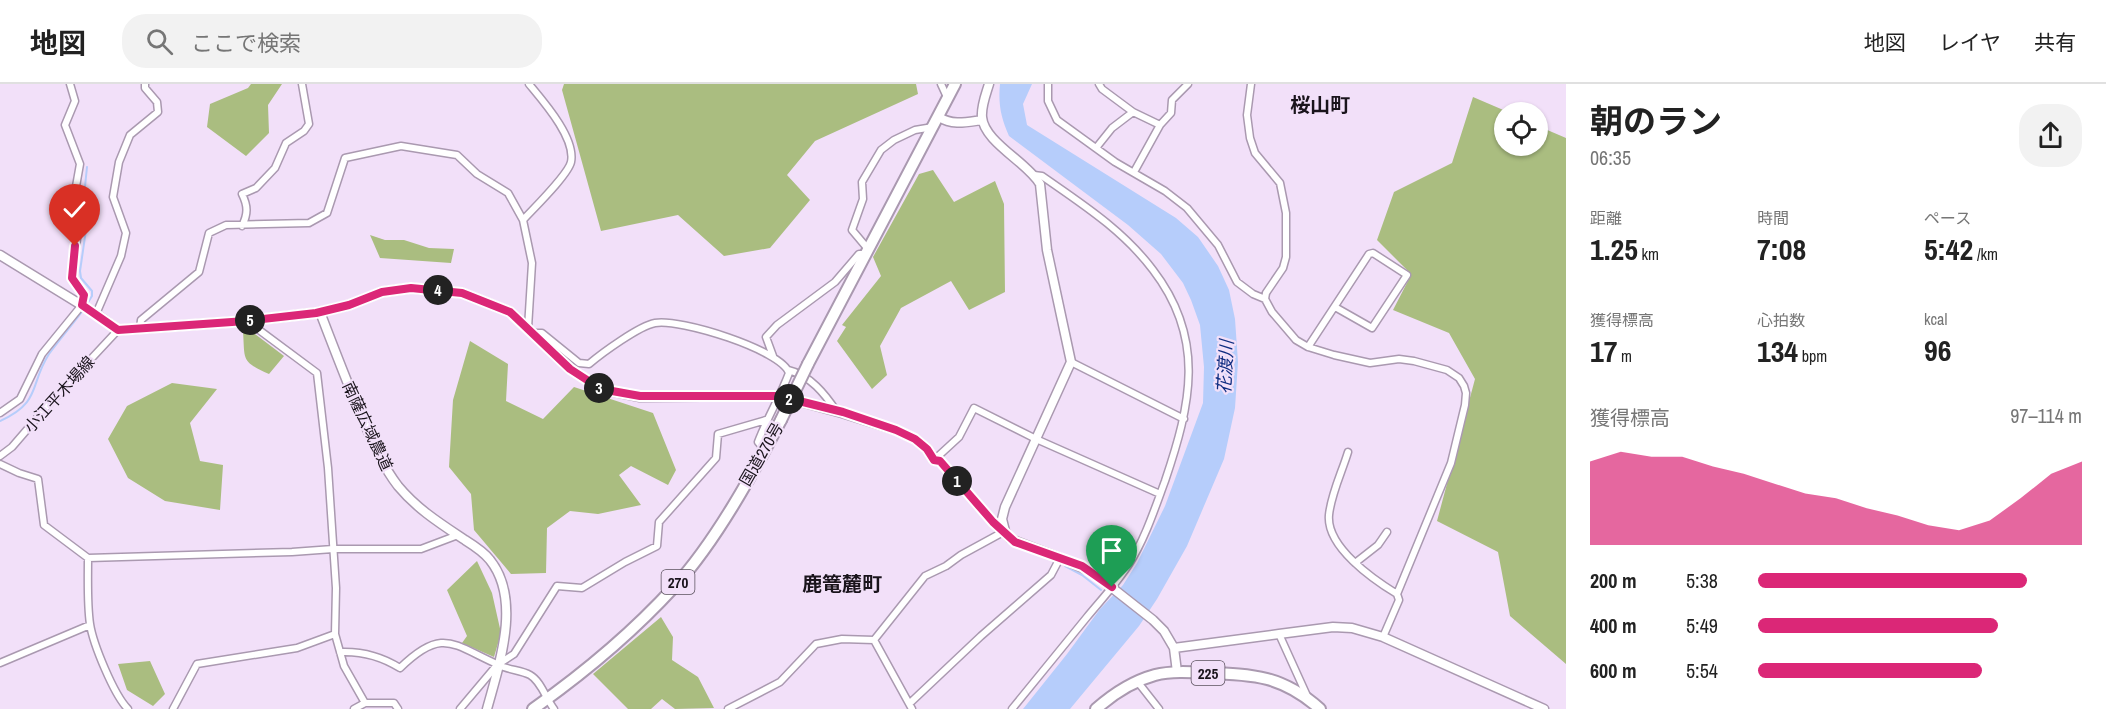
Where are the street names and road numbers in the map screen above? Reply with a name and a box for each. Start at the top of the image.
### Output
street label: 小江平木場線 [19,351,99,437]
street label: 南薩広域農道 [338,378,398,474]
street label: 国道270号 [734,418,788,490]
road number: 270 [662,570,694,594]
road number: 225 [1192,661,1224,685]

